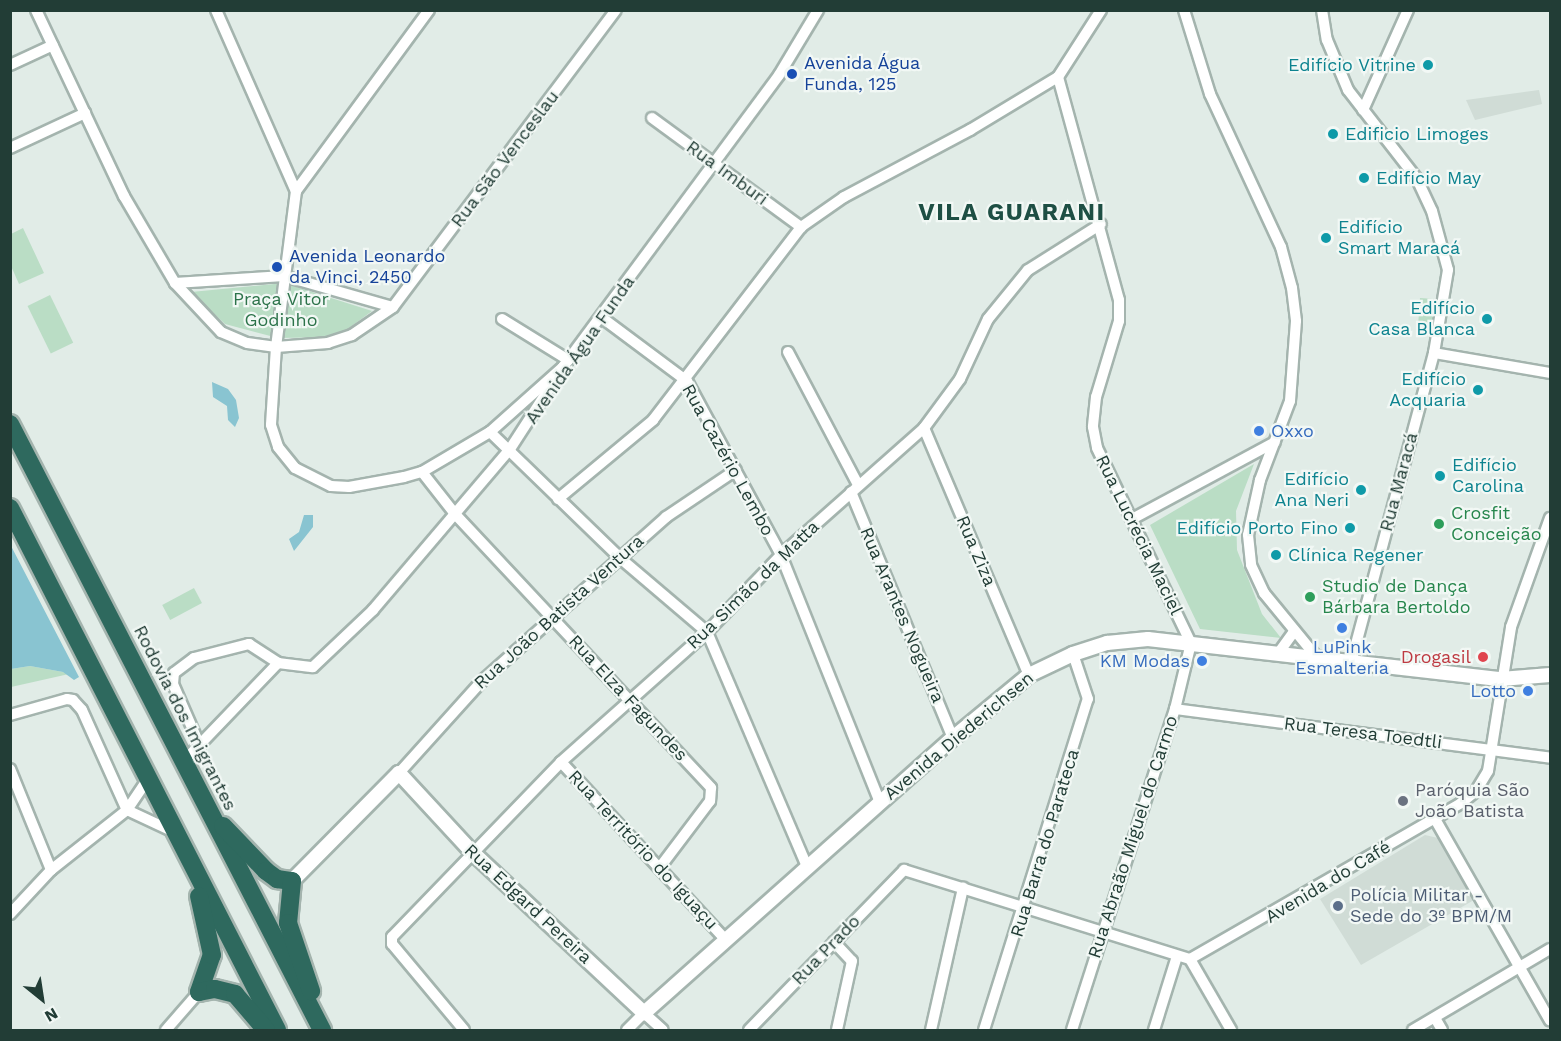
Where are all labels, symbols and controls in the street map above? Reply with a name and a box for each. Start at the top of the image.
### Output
place label: Avenida Água Funda, 125 [804,53,921,96]
place label: Edifício Vitrine [1287,54,1416,76]
marker: Edifício Vitrine [1421,58,1435,72]
marker: Avenida Água Funda, 125 [785,67,799,81]
street label: Rua São Venceslau [446,86,564,232]
place label: Edificio Limoges [1345,123,1489,145]
marker: Edificio Limoges [1326,127,1340,141]
street label: Rua Imburi [682,136,772,210]
place label: Edifício May [1376,167,1481,189]
marker: Edifício May [1357,171,1371,185]
district label: VILA GUARANI [918,199,1106,227]
place label: Edifício Smart Maracá [1338,217,1460,260]
marker: Edifício Smart Maracá [1319,231,1333,245]
place label: Avenida Leonardo da Vinci, 2450 [289,246,446,288]
marker: Avenida Leonardo da Vinci, 2450 [270,260,284,274]
street label: Avenida Água Funda [520,271,640,429]
park label: Praça Vitor Godinho [233,289,329,332]
place label: Edifício Casa Blanca [1368,298,1475,340]
marker: Edifício Casa Blanca [1480,312,1494,326]
place label: Edifício Acquaria [1389,369,1466,412]
street label: Rua Cazério Lembo [677,380,779,540]
marker: Edifício Acquaria [1471,383,1485,397]
place label: Oxxo [1271,420,1314,442]
marker: Oxxo [1252,424,1266,438]
street label: Rua Maracá [1375,430,1423,534]
street label: Rua Lucrécia Maciel [1091,451,1187,619]
place label: Edifício Carolina [1452,455,1524,498]
place label: Edifício Ana Neri [1274,469,1349,512]
marker: Edifício Carolina [1433,469,1447,483]
marker: Edifício Ana Neri [1354,483,1368,497]
place label: Crosfit Conceição [1451,503,1542,546]
street label: Rua Ziza [951,512,1001,590]
street label: Rua Simão da Matta [682,516,824,654]
place label: Edifício Porto Fino [1177,517,1338,539]
marker: Crosfit Conceição [1432,517,1446,531]
marker: Edifício Porto Fino [1343,521,1357,535]
street label: Rua Arantes Nogueira [855,523,949,707]
street label: Rua João Batista Ventura [469,529,649,695]
place label: Clínica Regener [1288,544,1424,566]
marker: Clínica Regener [1269,548,1283,562]
place label: Studio de Dança Bárbara Bertoldo [1322,576,1471,618]
marker: Studio de Dança Bárbara Bertoldo [1303,590,1317,604]
marker: LuPink Esmalteria [1335,621,1349,635]
street label: Rodovia dos Imigrantes [129,622,241,814]
street label: Rua Elza Fagundes [564,630,692,766]
place label: LuPink Esmalteria [1295,637,1389,680]
place label: Drogasil [1401,646,1471,668]
place label: KM Modas [1100,650,1190,672]
marker: Drogasil [1476,650,1490,664]
marker: KM Modas [1195,654,1209,668]
street label: Avenida Diederichsen [880,667,1038,805]
place label: Lotto [1470,680,1516,702]
marker: Lotto [1521,684,1535,698]
street label: Rua Abraão Miguel do Carmo [1083,712,1183,962]
street label: Rua Teresa Toedtli [1282,712,1444,754]
street label: Rua Barra do Parateca [1006,746,1084,940]
street label: Rua Território do Iguaçu [563,766,723,934]
place label: Paróquia São João Batista [1415,780,1530,822]
marker: Paróquia São João Batista [1396,794,1410,808]
street label: Avenida do Café [1261,836,1395,928]
street label: Rua Edgard Pereira [460,839,596,969]
place label: Polícia Militar - Sede do 3º BPM/M [1350,885,1512,928]
marker: Polícia Militar - Sede do 3º BPM/M [1331,899,1345,913]
street label: Rua Prado [787,910,865,990]
north arrow [12,969,72,1029]
text: N [41,1004,61,1026]

